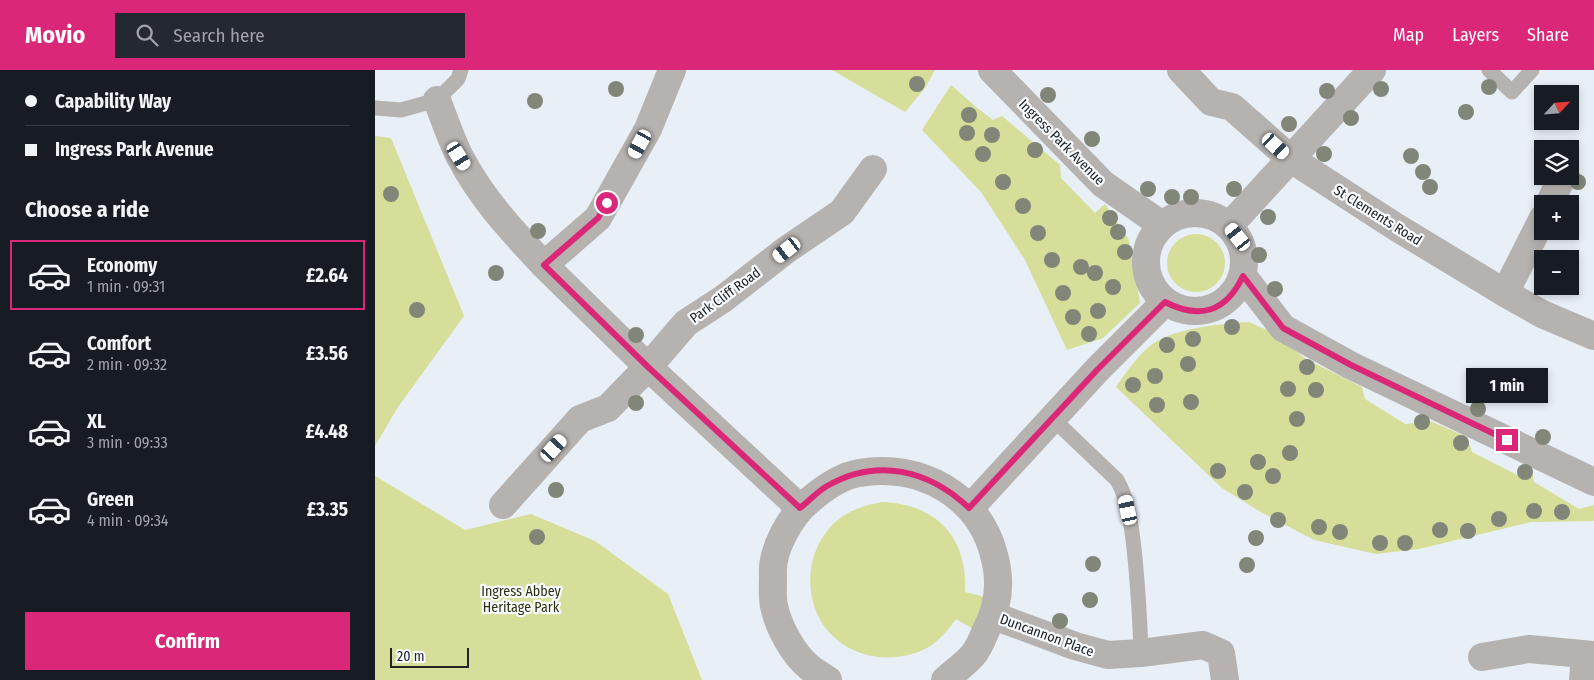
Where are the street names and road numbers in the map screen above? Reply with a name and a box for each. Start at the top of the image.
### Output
street label: Ingress Park Avenue [1015,96,1108,189]
street label: St Clements Road [1331,182,1425,249]
street label: Park Cliff Road [687,264,764,327]
street label: Duncannon Place [998,611,1096,660]

